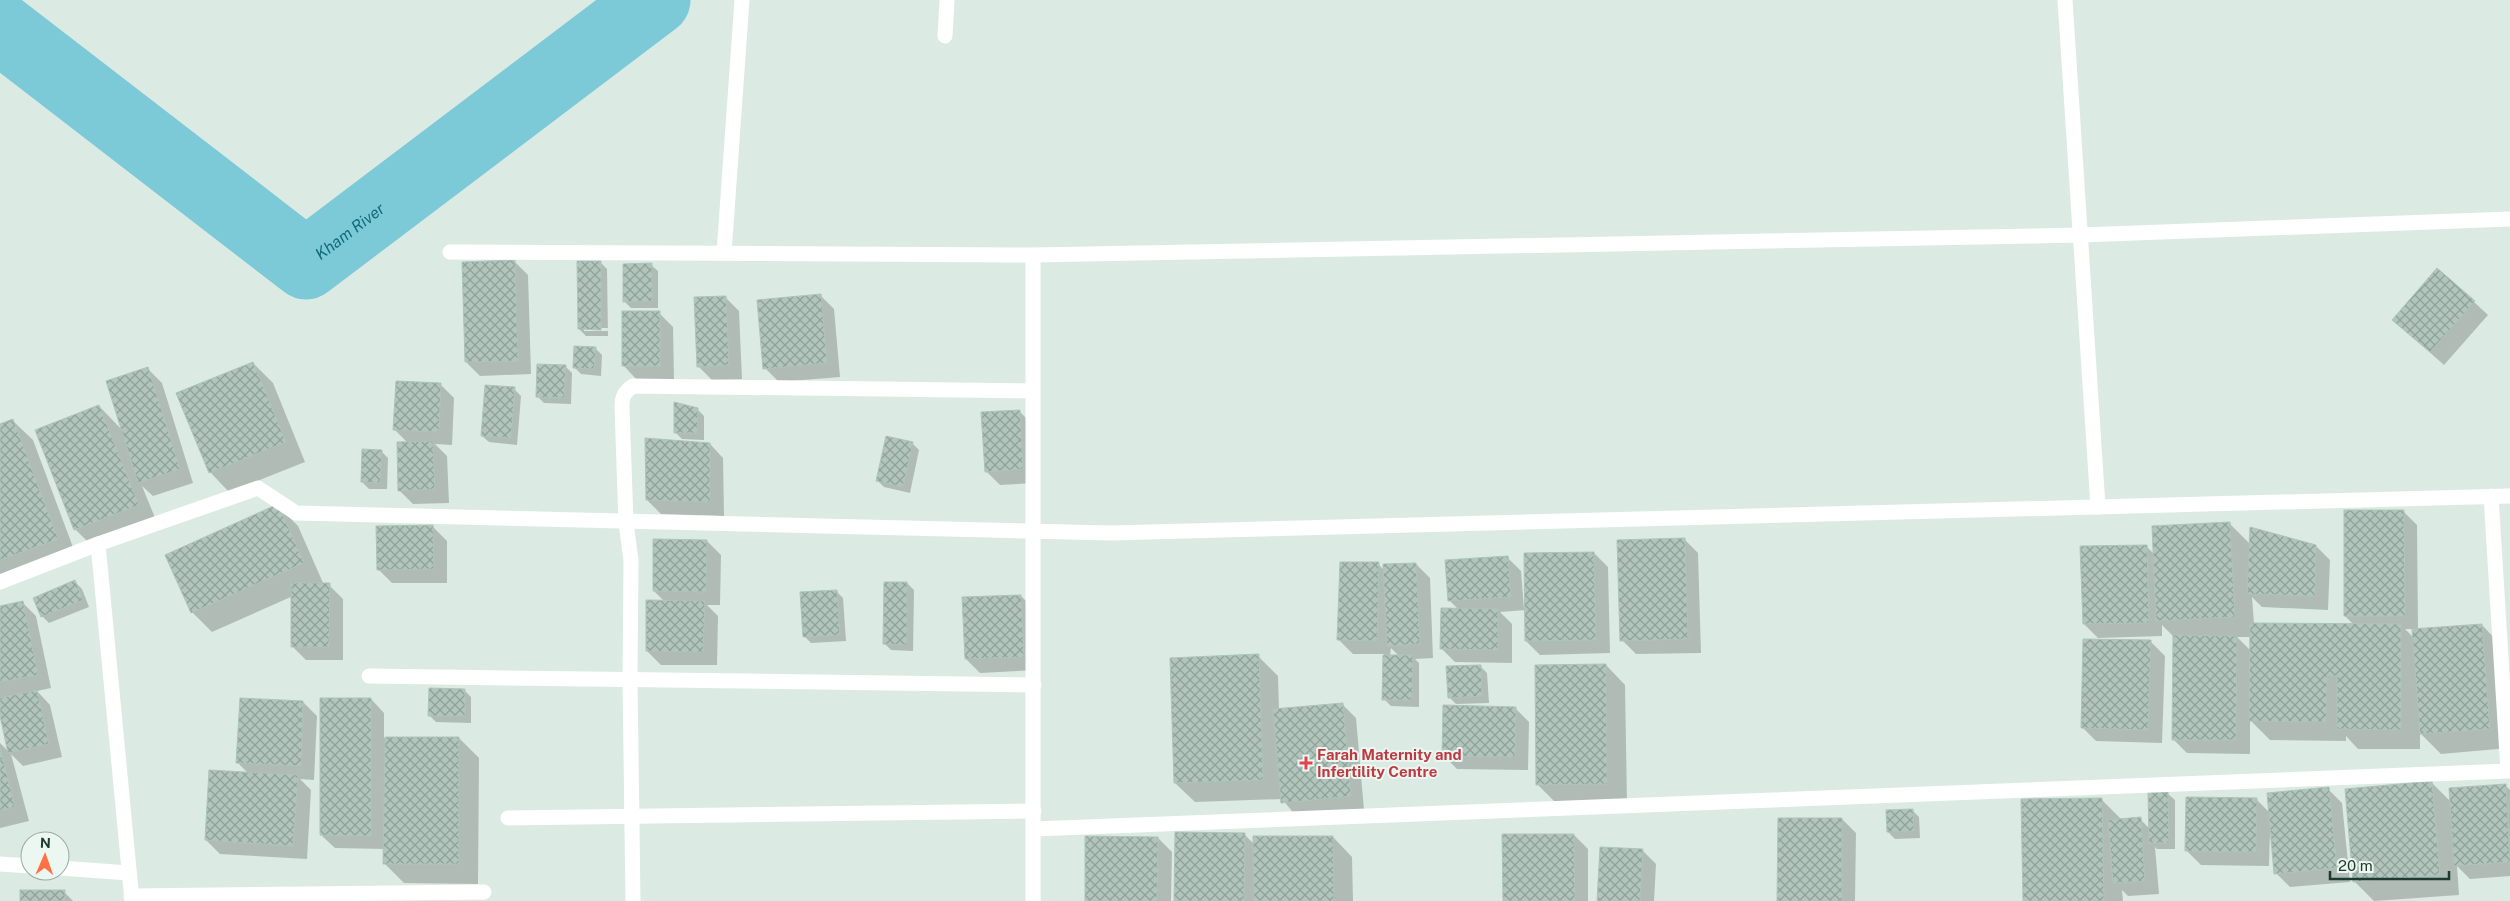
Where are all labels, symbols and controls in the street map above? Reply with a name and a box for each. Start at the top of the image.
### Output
water label: Kham River [311,198,389,263]
place label: Farah Maternity and Infertility Centre [1317,746,1462,780]
marker: Farah Maternity and Infertility Centre [1299,756,1313,770]
north arrow [20,831,70,881]
text: N [40,835,51,851]
scale bar [2330,848,2449,880]
text: 20 m [2338,857,2373,874]

